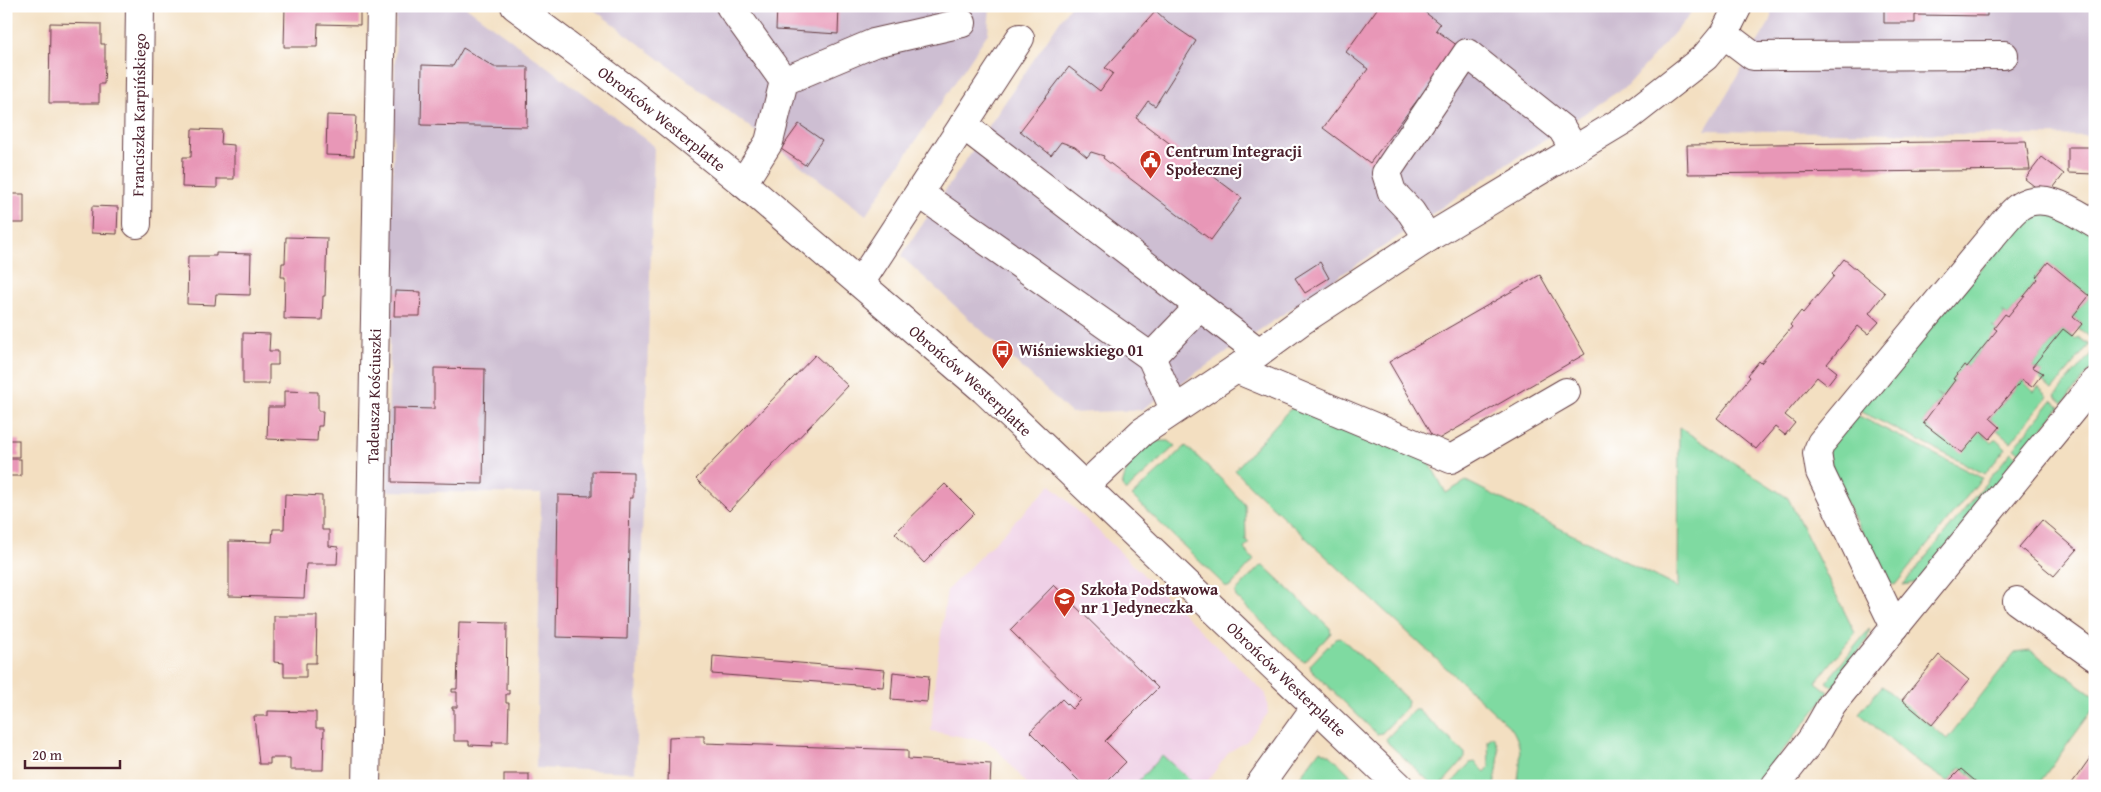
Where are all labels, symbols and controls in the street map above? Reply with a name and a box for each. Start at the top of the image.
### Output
street label: Franciszka Karpińskiego [125,33,152,197]
street label: Obrońców Westerplatte [593,60,731,177]
place label: Centrum Integracji Społecznej [1166,139,1302,181]
public building icon: Centrum Integracji Społecznej [1138,148,1162,179]
street label: Obrońców Westerplatte [904,319,1038,442]
street label: Tadeusza Kościuszki [360,328,387,464]
bus stop icon: Wiśniewskiego 01 [991,338,1015,369]
place label: Wiśniewskiego 01 [1019,338,1144,362]
place label: Szkoła Podstawowa nr 1 Jedyneczka [1081,577,1219,619]
school or university icon: Szkoła Podstawowa nr 1 Jedyneczka [1053,586,1077,617]
street label: Obrońców Westerplatte [1221,616,1352,742]
scale bar [25,737,120,769]
text: 20 m [32,744,63,765]

